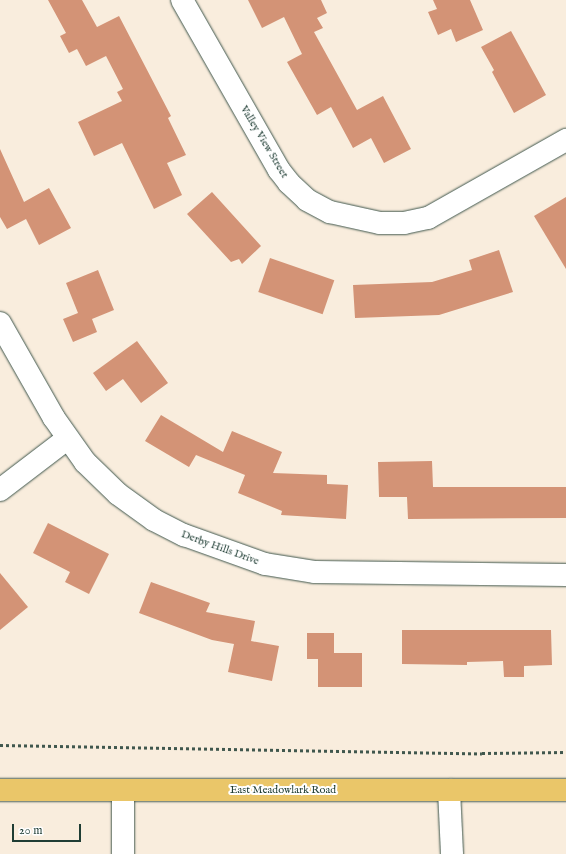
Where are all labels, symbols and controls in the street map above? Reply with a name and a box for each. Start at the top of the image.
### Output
street label: Valley View Street [237,103,291,181]
street label: Derby Hills Drive [179,528,261,568]
street label: East Meadowlark Road [230,783,336,797]
scale bar [14,816,83,842]
text: 20 m [19,823,42,838]

